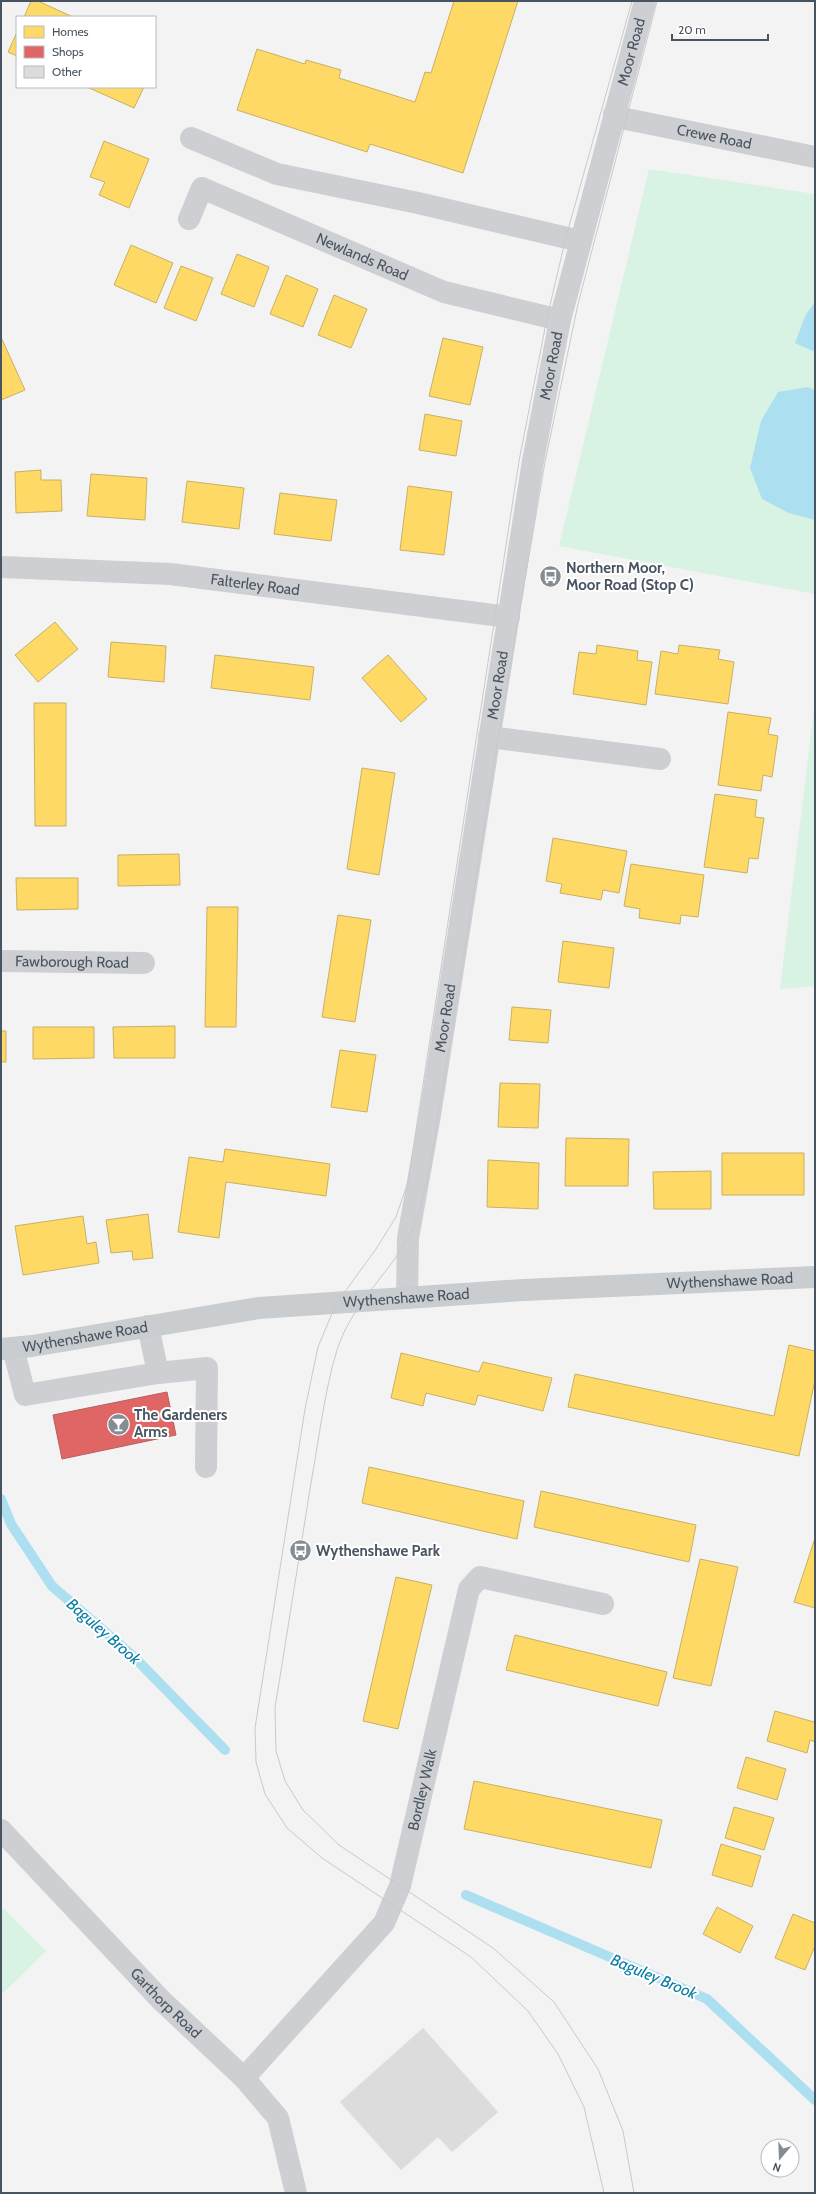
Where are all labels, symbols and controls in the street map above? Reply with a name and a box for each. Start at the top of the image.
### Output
legend [16,16,156,88]
street label: Moor Road [614,16,649,88]
scale bar [672,16,768,42]
text: 20 m [678,22,706,37]
text: Homes [52,24,89,39]
text: Shops [52,44,84,59]
text: Other [52,64,82,79]
street label: Crewe Road [675,120,753,153]
street label: Newlands Road [313,229,411,285]
street label: Moor Road [536,330,567,401]
place label: Northern Moor, Moor Road (Stop C) [566,559,694,594]
bus stop icon: Northern Moor, Moor Road (Stop C) [537,564,563,590]
street label: Falterley Road [210,570,301,599]
street label: Moor Road [483,650,512,721]
street label: Fawborough Road [15,952,129,972]
street label: Moor Road [431,983,460,1054]
street label: Wythenshawe Road [666,1269,794,1293]
street label: Wythenshawe Road [343,1285,470,1311]
street label: Wythenshawe Road [22,1318,149,1356]
place label: The Gardeners Arms [134,1406,227,1441]
bar icon: The Gardeners Arms [106,1411,132,1437]
bus stop icon: Wythenshawe Park [287,1538,313,1564]
place label: Wythenshawe Park [316,1542,441,1560]
water label: Baguley Brook [63,1594,145,1669]
street label: Bordley Walk [404,1747,441,1832]
water label: Baguley Brook [608,1950,701,2004]
street label: Garthorp Road [127,1964,205,2042]
north arrow [760,2138,800,2178]
text: N [771,2160,783,2175]

